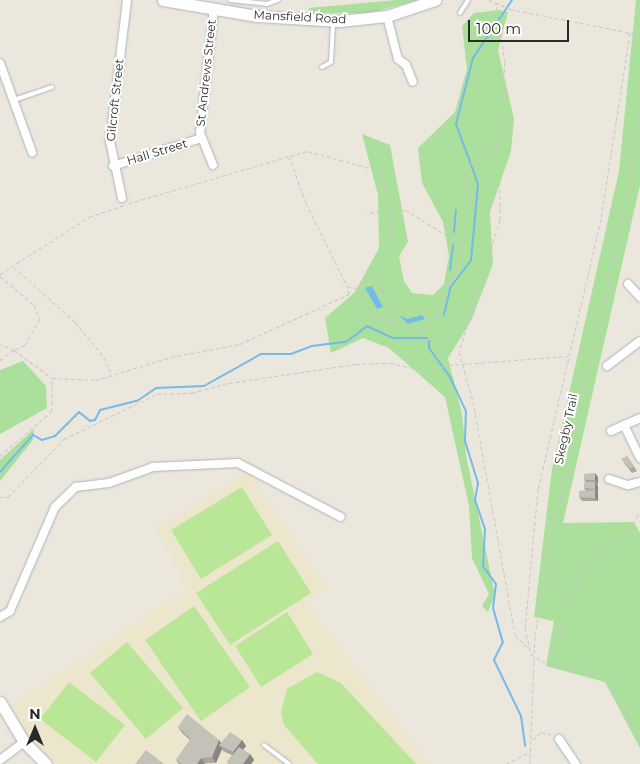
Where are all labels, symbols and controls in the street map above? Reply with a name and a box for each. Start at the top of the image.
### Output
street label: Mansfield Road [253,7,347,27]
scale bar [470,10,571,42]
street label: St Andrews Street [193,19,219,127]
text: 100 m [476,19,521,38]
street label: Gilcroft Street [103,58,127,142]
street label: Hall Street [125,136,189,168]
street label: Skegby Trail [551,392,581,466]
north arrow [10,704,60,754]
text: N [29,705,41,723]

